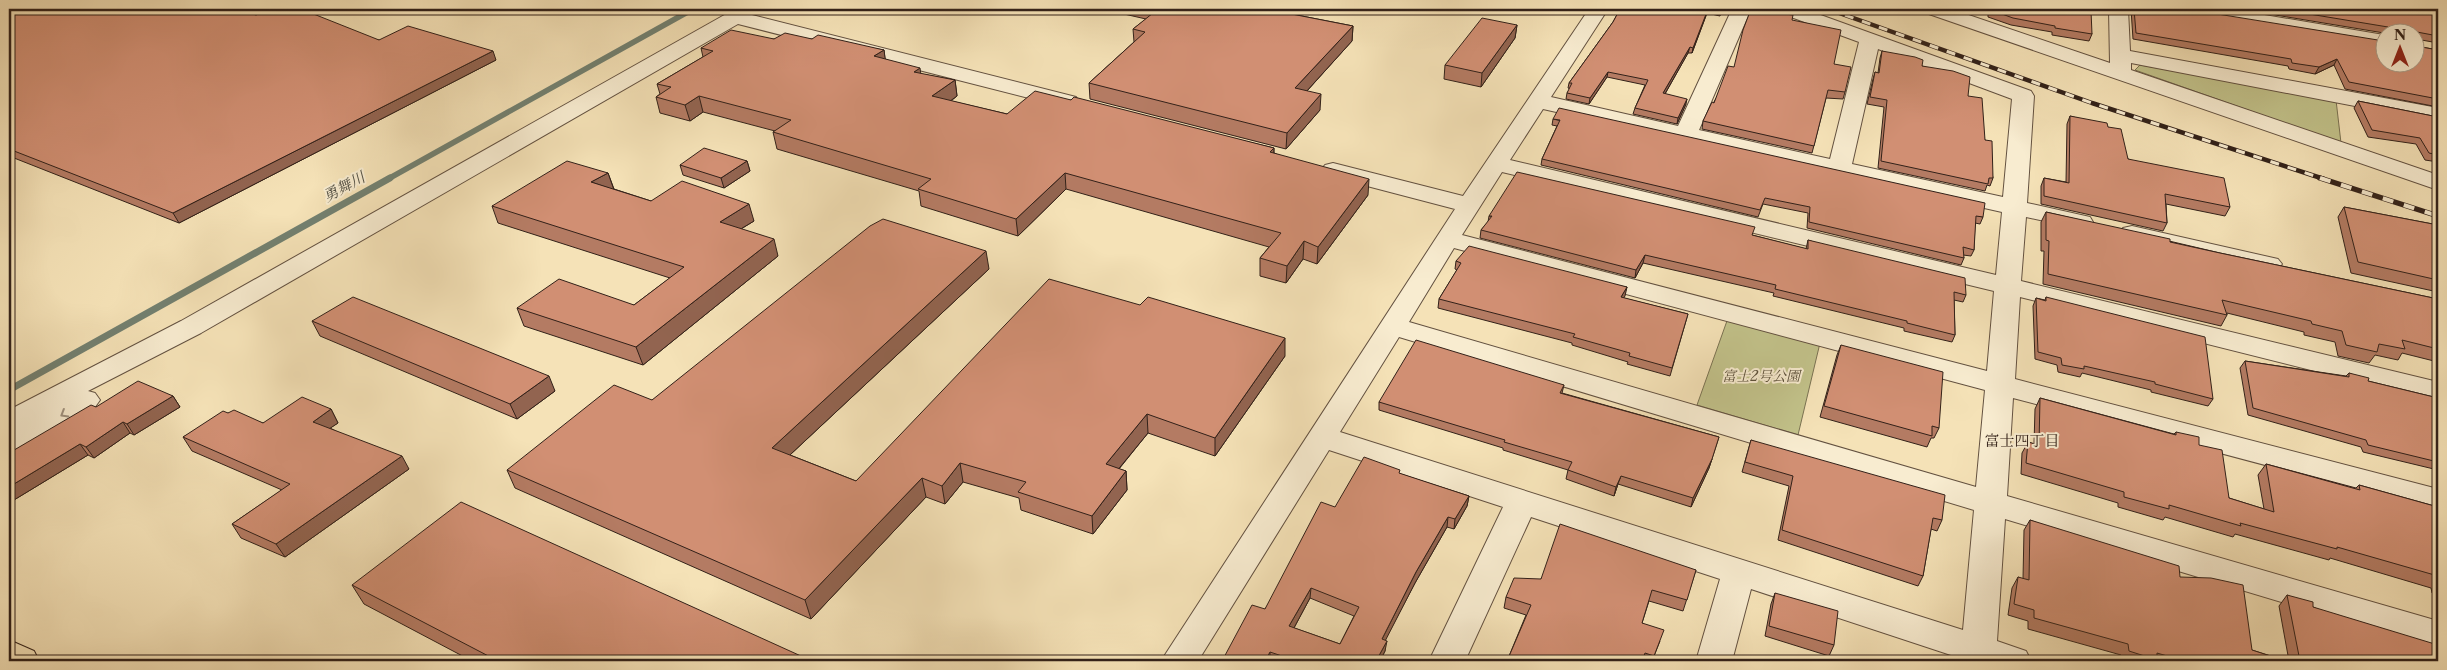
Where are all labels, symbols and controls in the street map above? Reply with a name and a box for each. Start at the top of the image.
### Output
north arrow [2374,22,2424,72]
text: N [2394,26,2406,44]
water label: 勇舞川 [319,166,370,206]
park label: 富士2号公園 [1722,367,1802,385]
one-way arrow [60,407,69,417]
district label: 富士四丁目 [1984,431,2060,450]

